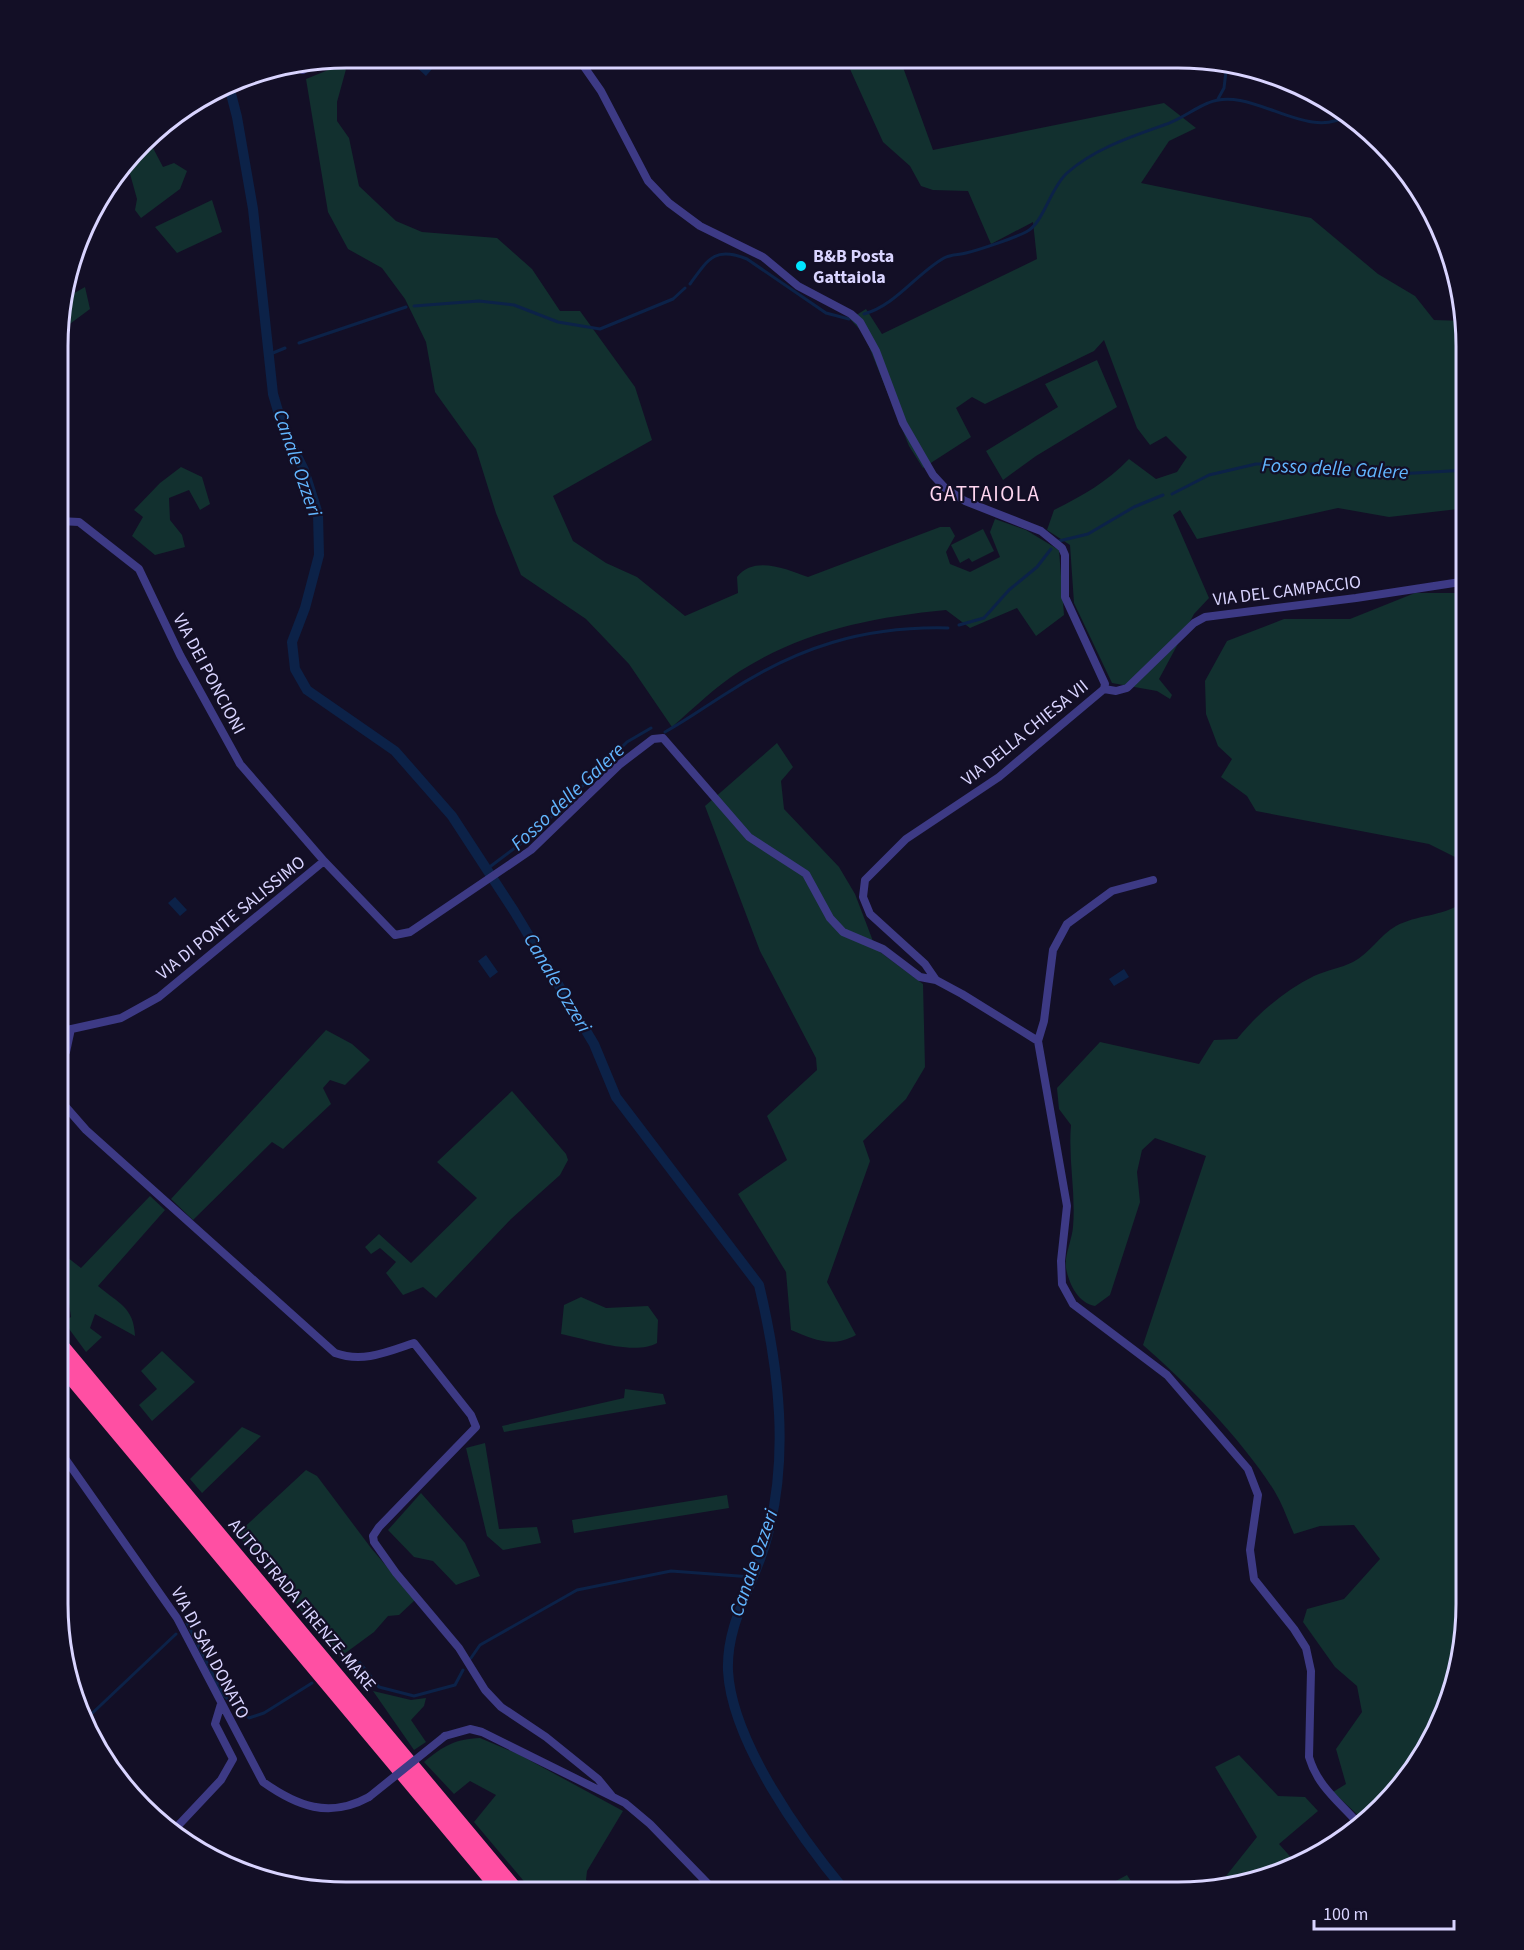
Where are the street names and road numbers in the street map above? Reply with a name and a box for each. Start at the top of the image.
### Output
street label: VIA DEL CAMPACCIO [1211,570,1363,612]
street label: VIA DEI PONCIONI [167,609,251,739]
street label: VIA DELLA CHIESA VII [956,674,1094,792]
street label: VIA DI PONTE SALISSIMO [151,850,311,986]
street label: AUTOSTRADA FIRENZE-MARE [222,1514,382,1696]
street label: VIA DI SAN DONATO [165,1583,255,1723]

